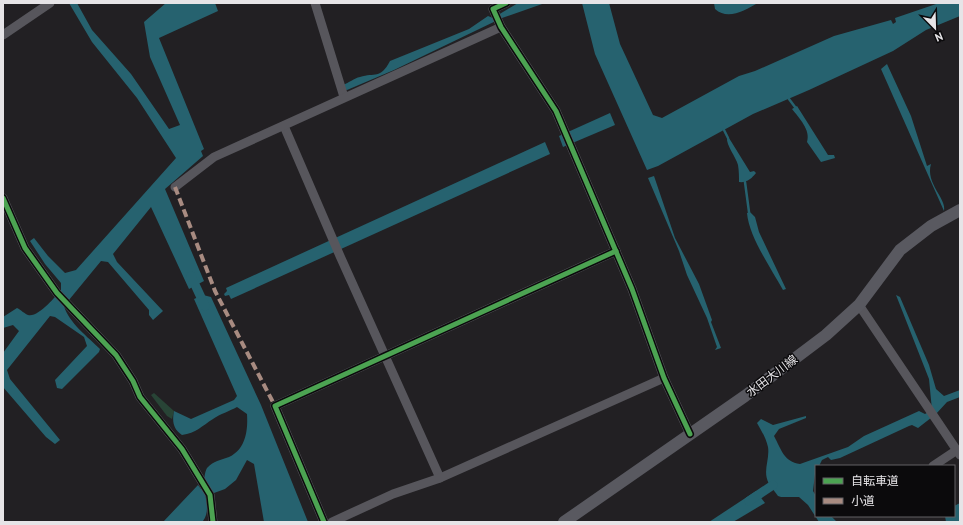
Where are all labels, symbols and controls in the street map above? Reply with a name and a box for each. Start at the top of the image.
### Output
north arrow [915,8,955,48]
text: N [933,29,945,45]
street label: 水田大川線 [743,352,800,400]
legend [815,465,955,517]
text: 自転車道 [851,473,899,488]
text: 小道 [851,493,875,508]

